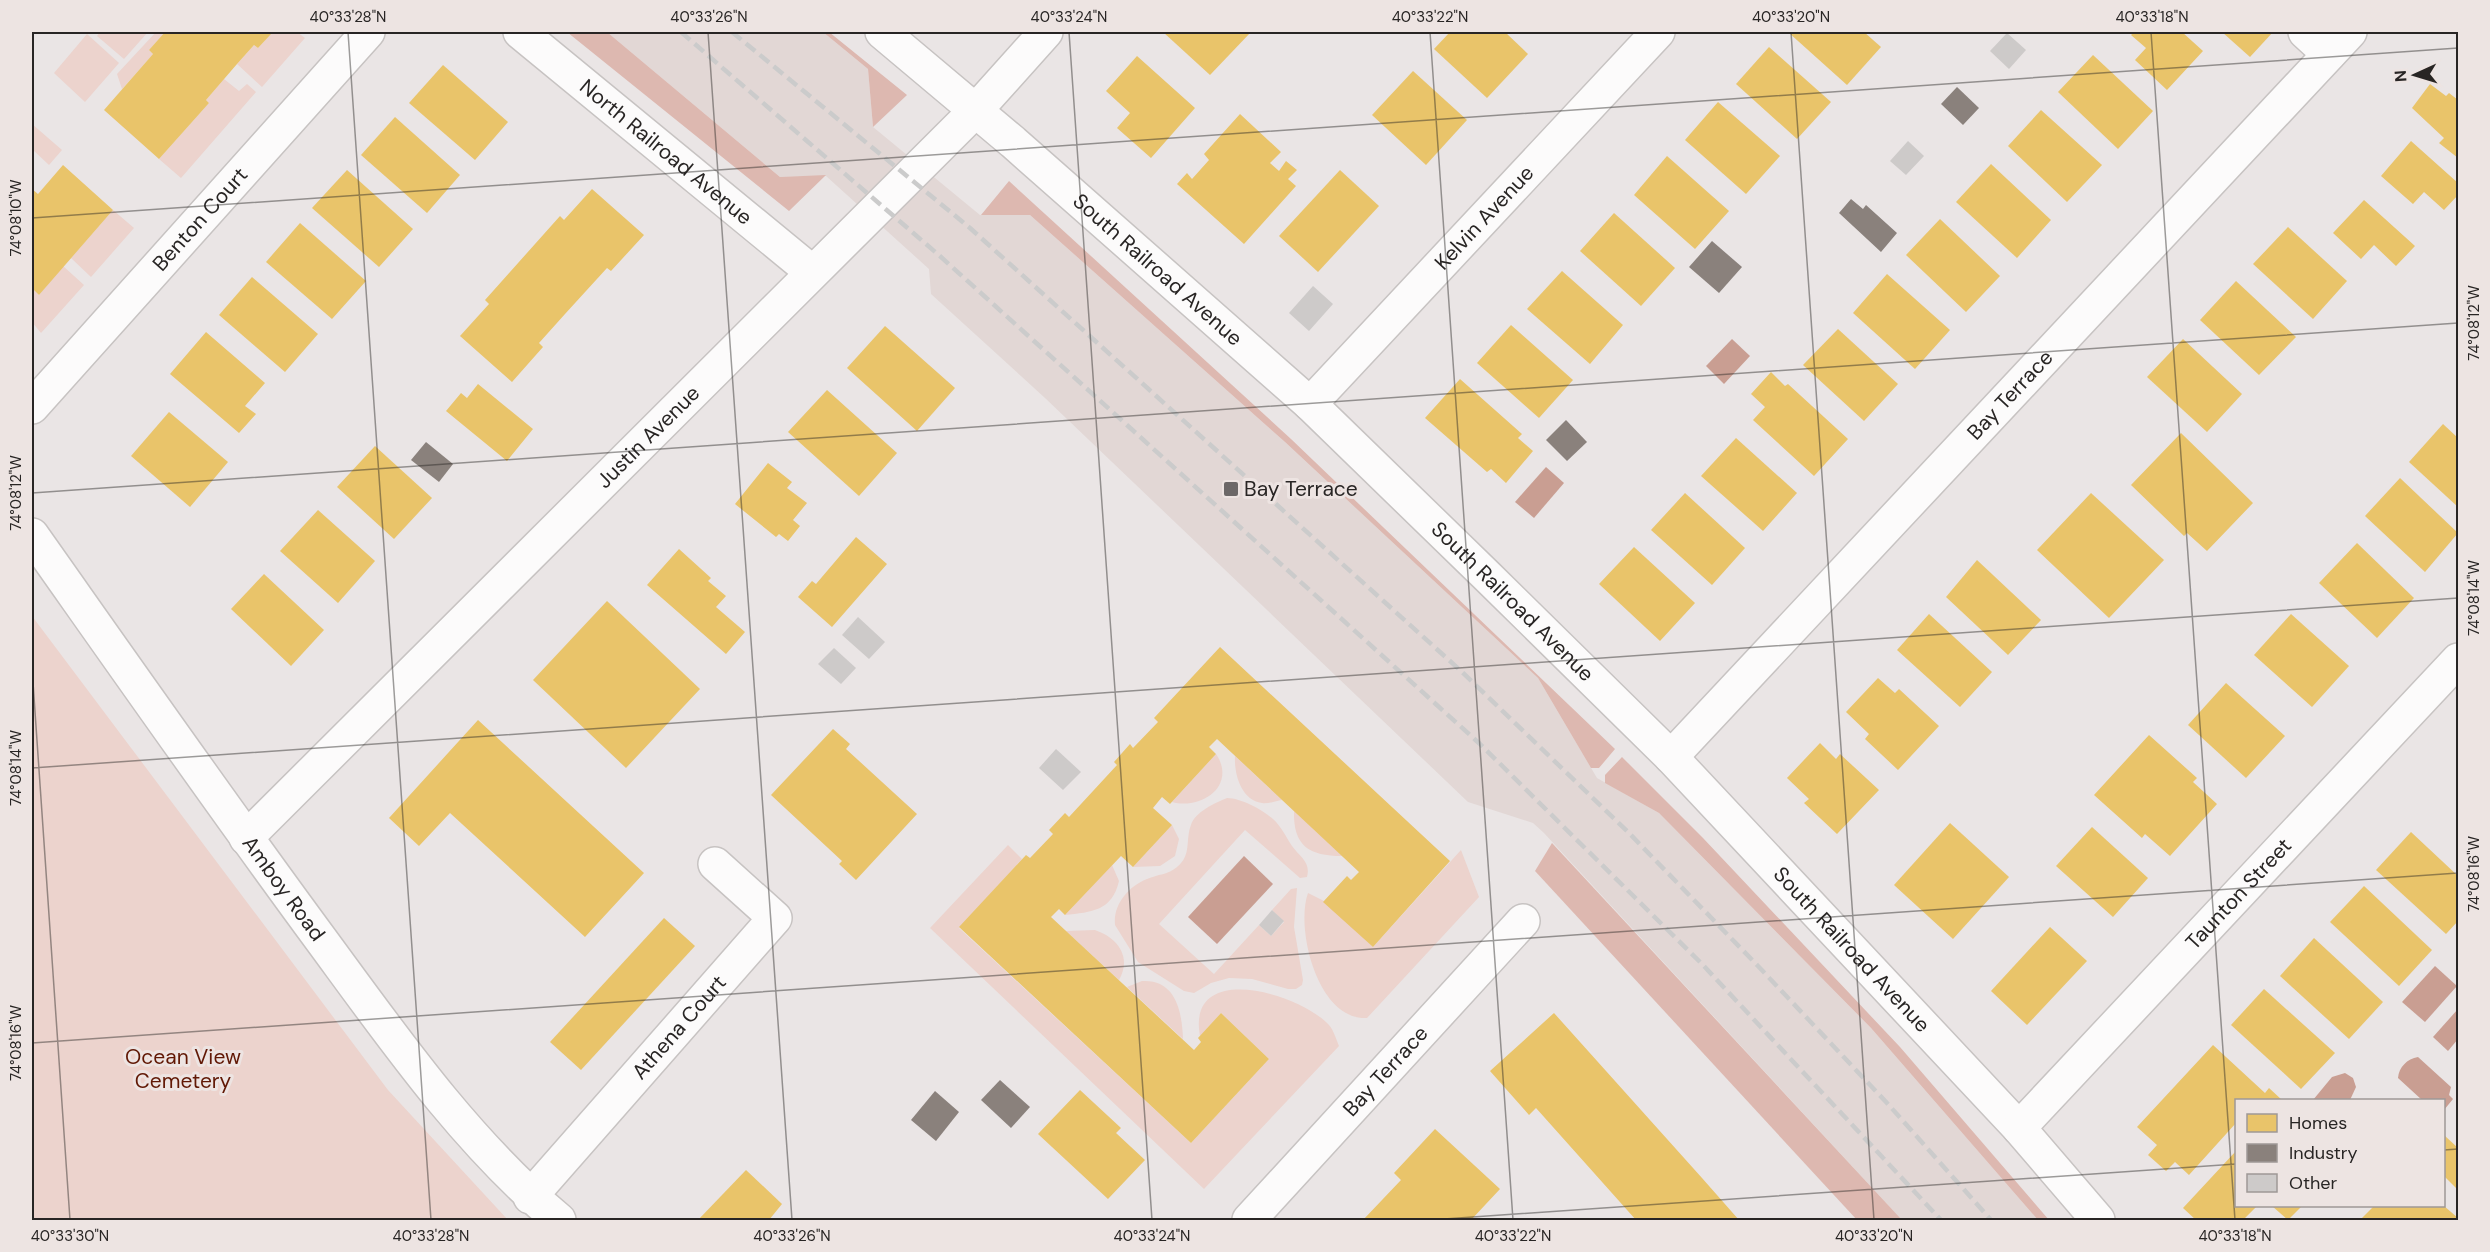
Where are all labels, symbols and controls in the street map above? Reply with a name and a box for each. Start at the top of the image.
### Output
text: 40°33'28"N [310,7,386,27]
text: 40°33'26"N [670,7,748,27]
text: 40°33'24"N [1031,7,1107,27]
text: 40°33'22"N [1392,7,1468,27]
text: 40°33'20"N [1752,7,1830,27]
text: 40°33'18"N [2115,7,2189,27]
north arrow [2385,45,2445,105]
text: N [2390,69,2411,83]
street label: North Railroad Avenue [574,73,758,231]
street label: Kelvin Avenue [1428,159,1540,276]
street label: Benton Court [146,161,254,277]
text: 74°08'10"W [6,179,26,256]
street label: South Railroad Avenue [1067,187,1249,352]
text: 74°08'12"W [2464,285,2484,361]
street label: Bay Terrace [1961,344,2059,446]
street label: Justin Avenue [591,379,706,494]
text: 74°08'12"W [6,455,26,531]
place label: Bay Terrace [1244,475,1358,503]
marker: Bay Terrace [1222,480,1240,498]
street label: South Railroad Avenue [1425,515,1600,688]
text: 74°08'14"W [2464,560,2484,636]
text: 74°08'14"W [6,730,26,806]
street label: Amboy Road [236,830,331,947]
street label: Taunton Street [2179,832,2298,956]
text: 74°08'16"W [2464,835,2484,912]
street label: South Railroad Avenue [1767,861,1936,1038]
street label: Athena Court [626,969,733,1085]
text: 74°08'16"W [6,1004,26,1081]
street label: Bay Terrace [1337,1020,1434,1123]
park label: Ocean View Cemetery [125,1043,241,1095]
legend [2235,1099,2445,1207]
text: Homes [2289,1111,2347,1135]
text: Industry [2289,1141,2358,1165]
text: Other [2289,1171,2338,1195]
text: 40°33'30"N [31,1226,109,1246]
text: 40°33'28"N [393,1226,469,1246]
text: 40°33'26"N [753,1226,831,1246]
text: 40°33'24"N [1114,1226,1190,1246]
text: 40°33'22"N [1475,1226,1551,1246]
text: 40°33'20"N [1835,1226,1913,1246]
text: 40°33'18"N [2198,1226,2272,1246]

